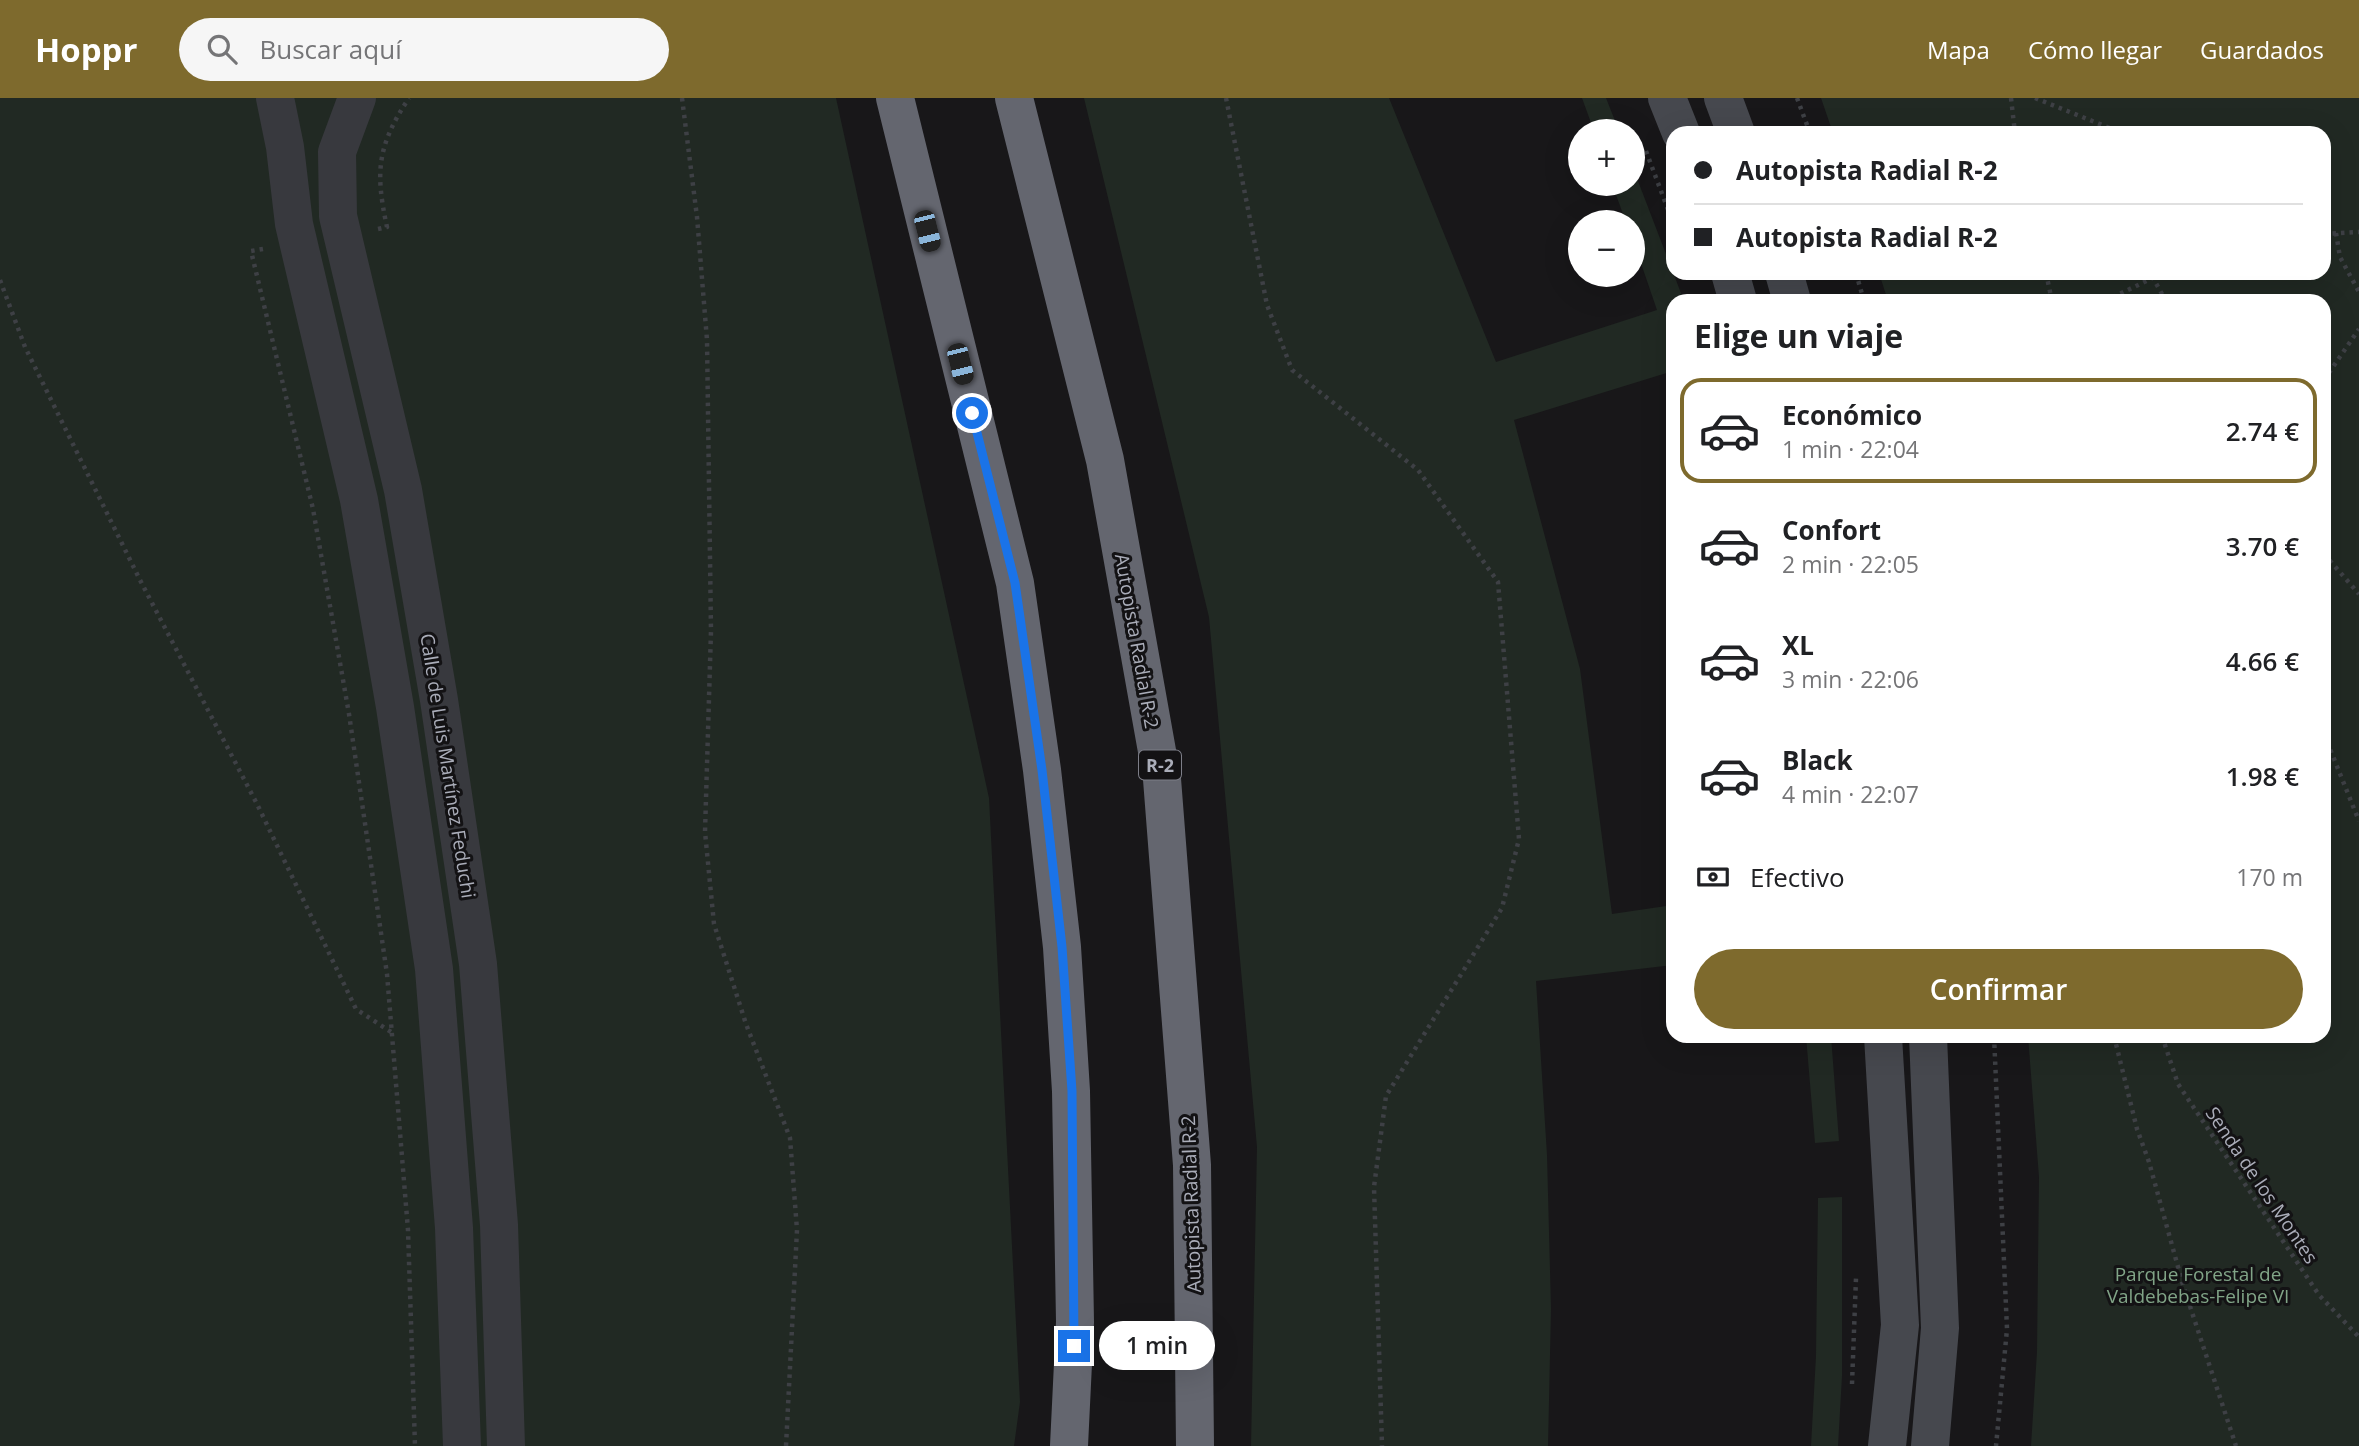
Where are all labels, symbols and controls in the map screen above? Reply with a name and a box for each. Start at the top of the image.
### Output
search box [179,18,669,81]
text: Hoppr [35,27,137,72]
icon: search [203,30,241,68]
text: Buscar aquí [259,31,402,67]
text: Mapa [1927,33,1990,66]
text: Cómo llegar [2028,33,2162,66]
text: Guardados [2200,33,2324,66]
map controls [1568,119,1645,287]
button: + [1568,119,1645,196]
text: Autopista Radial R-2 [1736,152,1998,188]
car [912,208,943,254]
button: − [1568,210,1645,287]
text: Autopista Radial R-2 [1736,219,1998,255]
text: Elige un viaje [1694,314,1903,357]
car [945,341,976,387]
route start [956,397,988,429]
text: Económico [1782,397,1922,433]
icon: car [1698,399,1761,462]
text: 2.74 € [2226,413,2299,449]
text: 1 min · 22:04 [1782,433,1919,465]
text: Confort [1782,512,1881,548]
icon: car [1698,514,1761,577]
text: 3.70 € [2226,528,2299,564]
text: 2 min · 22:05 [1782,548,1919,580]
street label: Autopista Radial R-2 [1109,551,1165,731]
text: XL [1782,627,1814,663]
icon: car [1698,629,1761,692]
street label: Calle de Luis Martínez Feduchi [414,632,482,900]
text: 4.66 € [2226,643,2299,679]
text: 3 min · 22:06 [1782,663,1919,695]
text: Black [1782,742,1853,778]
icon: car [1698,744,1761,807]
road number: R-2 [1139,750,1181,780]
text: 1.98 € [2226,758,2299,794]
text: 4 min · 22:07 [1782,778,1919,810]
icon: cash [1694,858,1732,896]
text: Efectivo [1750,859,1845,895]
text: 170 m [2236,861,2303,893]
button: Confirmar [1694,949,2303,1029]
street label: Senda de los Montes [2200,1101,2324,1269]
street label: Autopista Radial R-2 [1175,1115,1207,1293]
park label: Parque Forestal de Valdebebas-Felipe VI [2107,1261,2289,1309]
callout: 1 min [1098,1322,1214,1370]
text: 1 min [1126,1329,1188,1361]
route end [1058,1330,1090,1362]

